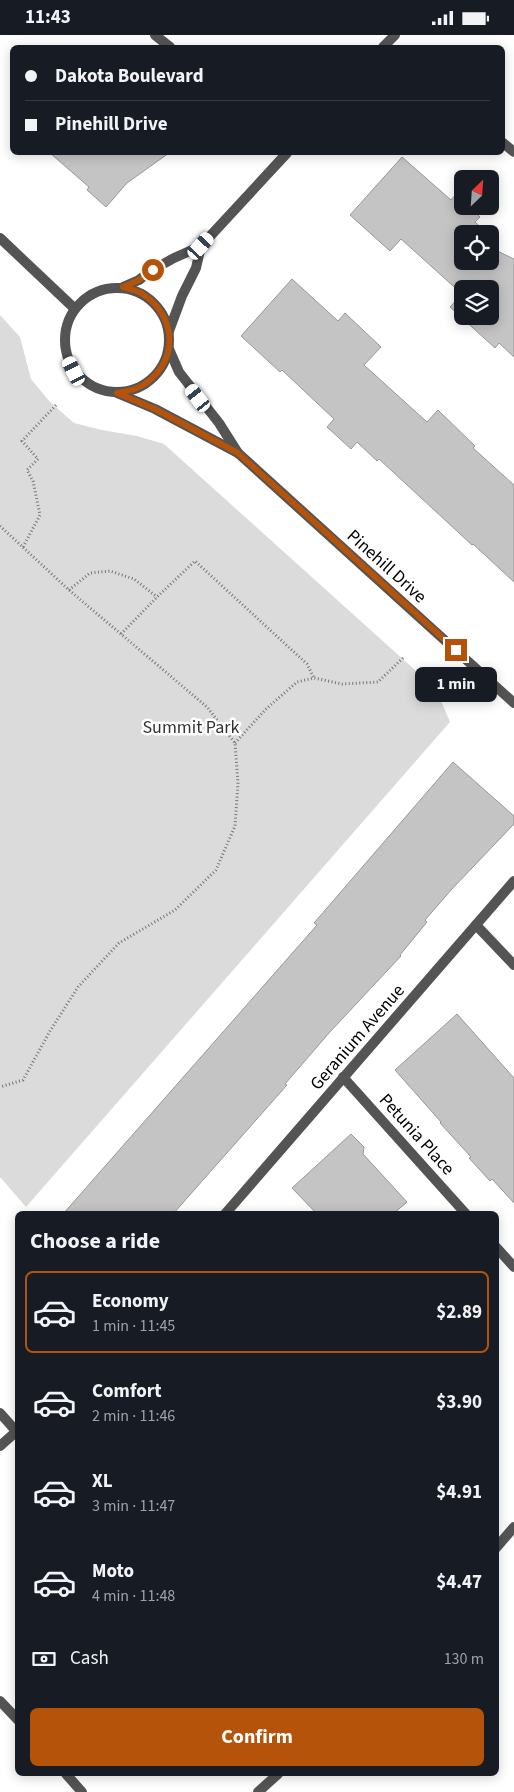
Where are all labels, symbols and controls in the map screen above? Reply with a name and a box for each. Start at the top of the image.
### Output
text: 11:43 [25,4,71,31]
text: Dakota Boulevard [55,63,204,90]
text: Pinehill Drive [55,111,168,138]
north arrow [454,170,499,215]
map controls [454,170,499,325]
button: locate [454,225,499,270]
car [185,230,216,262]
route start [142,259,164,281]
button: layers [454,280,499,325]
car [60,354,87,388]
car [182,382,213,414]
street label: Pinehill Drive [341,524,432,609]
route end [445,639,467,661]
callout: 1 min [415,667,497,703]
text: 1 min [437,673,475,695]
park label: Summit Park [142,715,240,740]
street label: Geranium Avenue [304,979,410,1096]
street label: Petunia Place [373,1088,460,1181]
text: Choose a ride [30,1225,160,1257]
text: Economy [92,1288,169,1315]
icon: car [32,1290,77,1335]
text: $2.89 [436,1299,482,1326]
text: 1 min · 11:45 [92,1315,175,1337]
text: Comfort [92,1378,162,1405]
icon: car [32,1380,77,1425]
text: $3.90 [436,1389,482,1416]
text: 2 min · 11:46 [92,1405,175,1427]
text: XL [92,1468,113,1495]
icon: car [32,1470,77,1515]
text: $4.91 [436,1479,482,1506]
text: 3 min · 11:47 [92,1495,175,1517]
text: Moto [92,1558,134,1585]
icon: car [32,1560,77,1605]
text: $4.47 [436,1569,482,1596]
text: 4 min · 11:48 [92,1585,175,1607]
icon: cash [30,1645,58,1673]
text: Cash [70,1645,109,1672]
text: 130 m [444,1648,484,1670]
button: Confirm [30,1708,484,1766]

